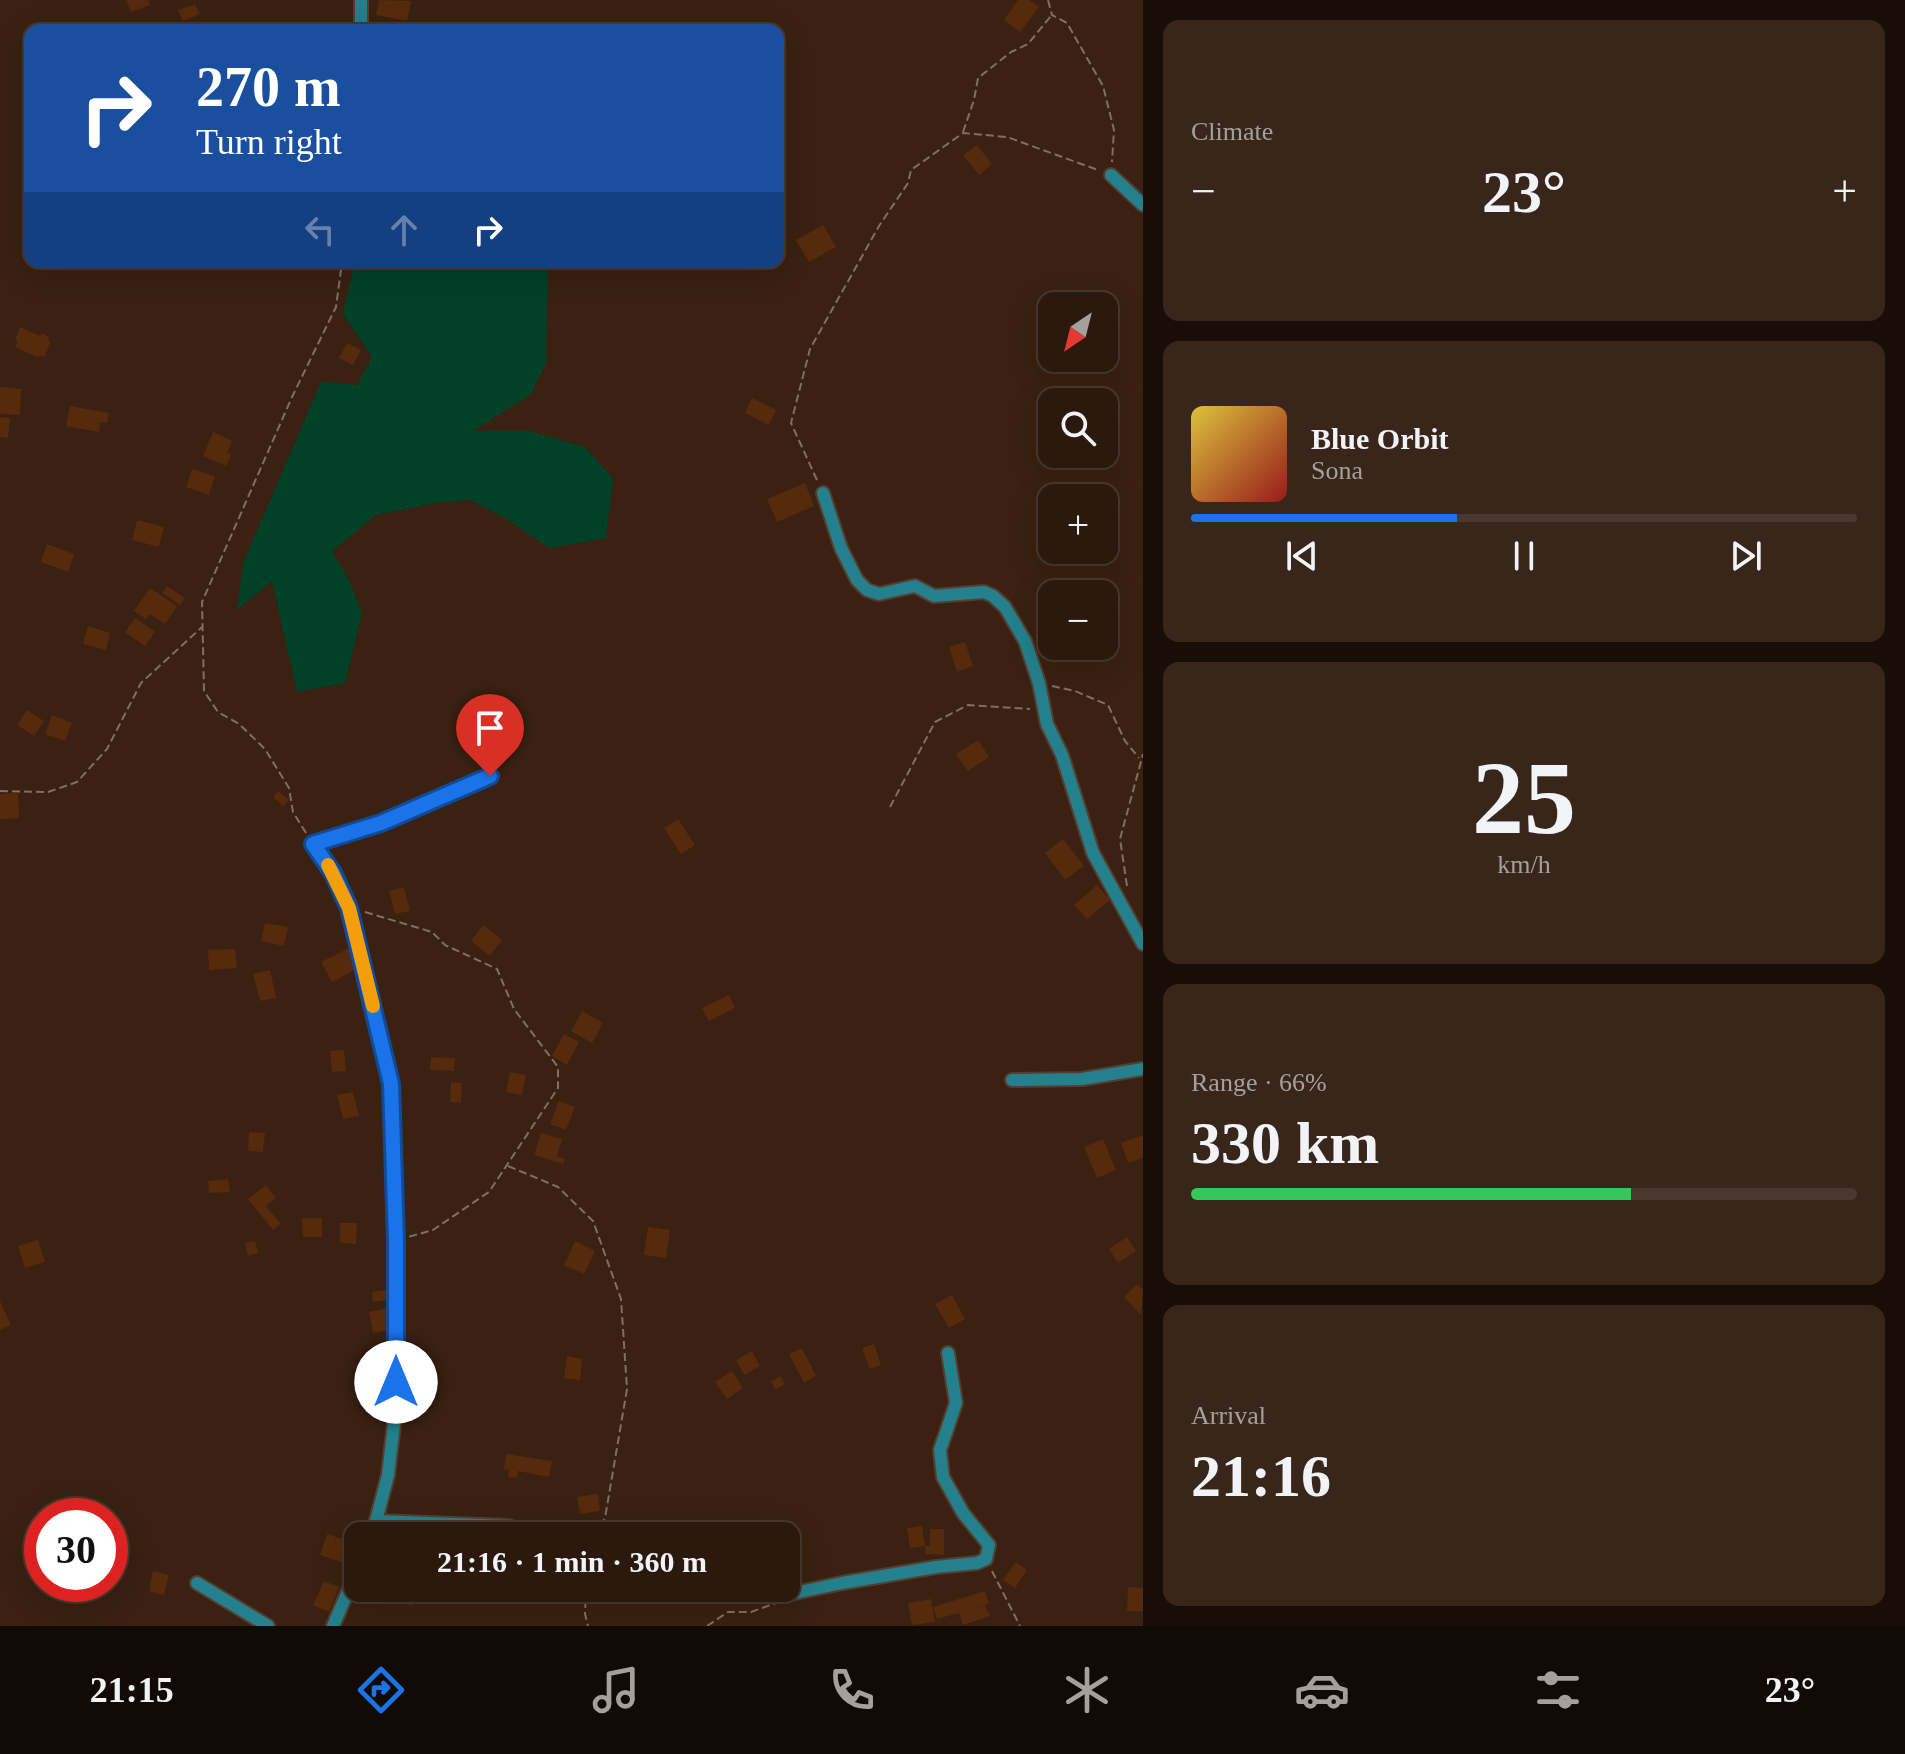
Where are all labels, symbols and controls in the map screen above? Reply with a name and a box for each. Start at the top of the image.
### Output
icon: right [64,56,168,160]
text: 270 m [196,56,341,118]
text: Climate [1191,117,1273,146]
text: Turn right [196,122,342,162]
text: 23° [1482,159,1566,225]
text: − [1191,167,1216,216]
text: + [1832,167,1857,216]
icon: left [298,208,342,252]
icon: ahead [382,208,426,252]
icon: right [466,208,510,252]
north arrow [1038,292,1118,372]
map controls [1038,292,1118,660]
button: search [1038,388,1118,468]
text: Blue Orbit [1311,422,1449,455]
text: Sona [1311,456,1363,485]
button: + [1038,484,1118,564]
icon: previous [1280,534,1324,578]
icon: pause [1502,534,1546,578]
icon: next [1724,534,1768,578]
button: − [1038,580,1118,660]
pin [456,694,524,776]
icon: arrive [468,706,512,750]
text: 25 [1472,740,1576,855]
text: km/h [1497,850,1551,879]
text: Range · 66% [1191,1068,1327,1097]
text: 330 km [1191,1110,1379,1176]
position arrow [354,1340,438,1424]
text: Arrival [1191,1401,1266,1430]
text: 21:16 [1191,1443,1331,1509]
speed limit sign: 30 [24,1498,128,1602]
text: 21:16 · 1 min · 360 m [437,1545,707,1578]
icon: directions [353,1662,409,1718]
icon: music [588,1662,644,1718]
icon: phone [824,1662,880,1718]
icon: climate [1059,1662,1115,1718]
icon: car [1294,1662,1350,1718]
icon: filters [1530,1662,1586,1718]
text: 21:15 [90,1670,174,1710]
text: 23° [1765,1670,1815,1710]

